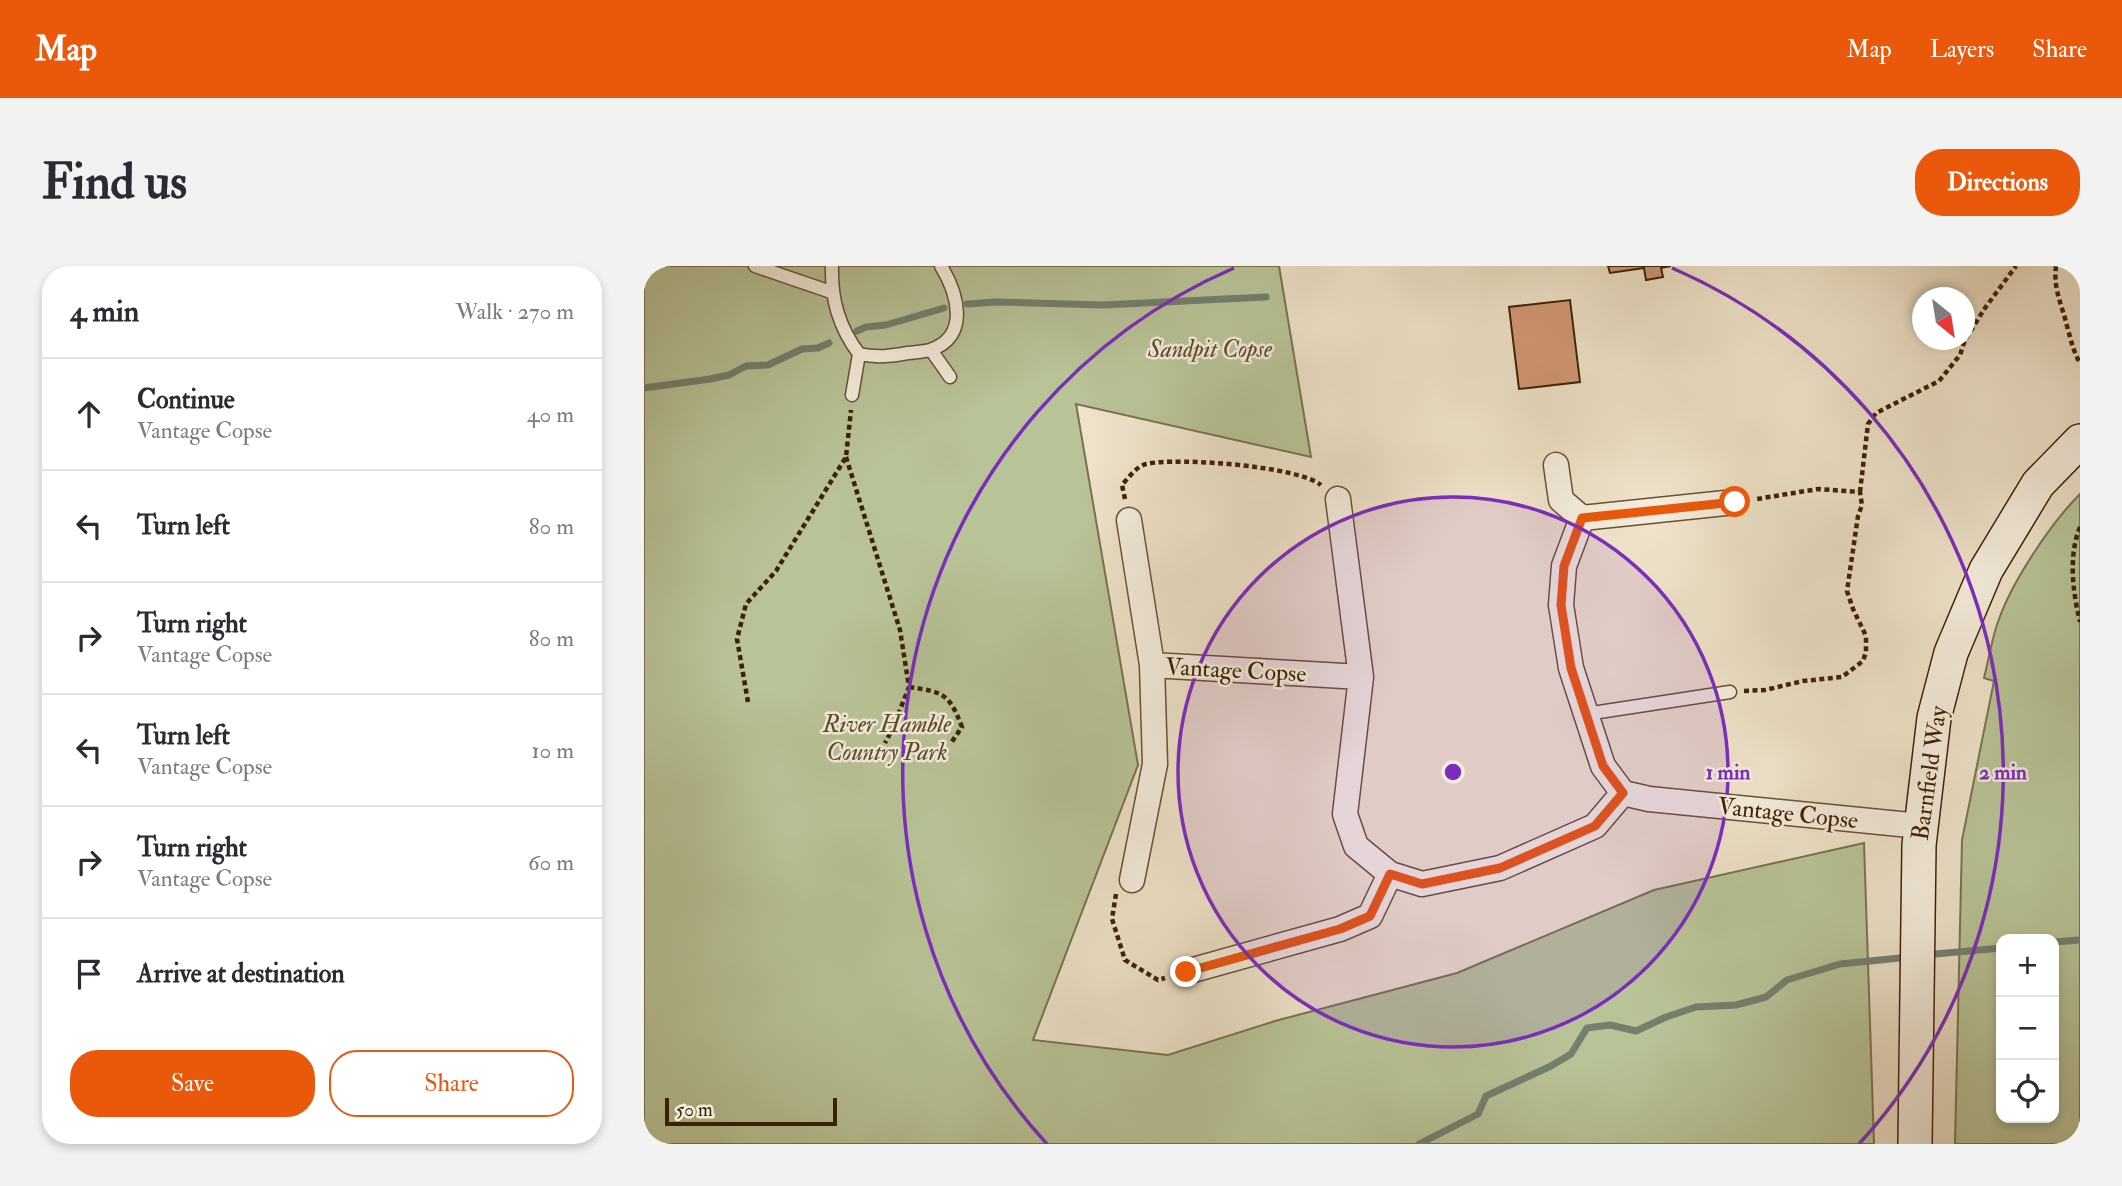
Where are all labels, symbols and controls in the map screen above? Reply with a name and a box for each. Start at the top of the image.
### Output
text: Map [35,29,97,70]
text: Map [1847,34,1892,65]
text: Layers [1930,34,1994,65]
text: Share [2032,34,2087,65]
button: Directions [1915,149,2080,216]
text: Find us [42,152,187,213]
north arrow [1912,287,1975,350]
text: 4 min [70,293,139,330]
text: Walk · 270 m [455,297,574,326]
park label: Sandpit Copse [1147,334,1273,365]
text: Continue [137,384,235,416]
icon: ahead [70,395,108,433]
text: 40 m [527,400,574,429]
text: Vantage Copse [137,416,272,445]
route start [1719,486,1750,517]
icon: left [70,507,108,545]
text: Turn left [137,510,230,542]
text: 80 m [529,512,574,541]
text: Turn right [137,608,247,640]
icon: right [70,619,108,657]
text: 80 m [529,624,574,653]
text: Vantage Copse [137,640,272,669]
street label: Vantage Copse [1165,651,1307,690]
street label: Barnfield Way [1905,703,1954,842]
park label: River Hamble Country Park [822,709,952,768]
text: Turn left [137,720,230,752]
icon: left [70,731,108,769]
text: 10 m [531,736,574,765]
text: Vantage Copse [137,752,272,781]
text: 1 min [1706,759,1750,786]
text: 2 min [1979,759,2027,786]
centre of rings [1441,760,1465,784]
street label: Vantage Copse [1716,791,1860,836]
text: Turn right [137,832,247,864]
icon: right [70,843,108,881]
text: 60 m [528,848,574,877]
text: Vantage Copse [137,864,272,893]
map controls [1996,934,2059,1123]
button: + [1996,934,2059,997]
icon: arrive [70,955,108,993]
route end [1170,956,1201,987]
text: Arrive at destination [137,958,345,990]
button: − [1996,997,2059,1060]
button: Save [70,1050,315,1117]
button: Share [329,1050,574,1117]
button: locate [1996,1060,2059,1123]
scale bar [665,1095,836,1127]
text: 50 m [676,1098,713,1122]

